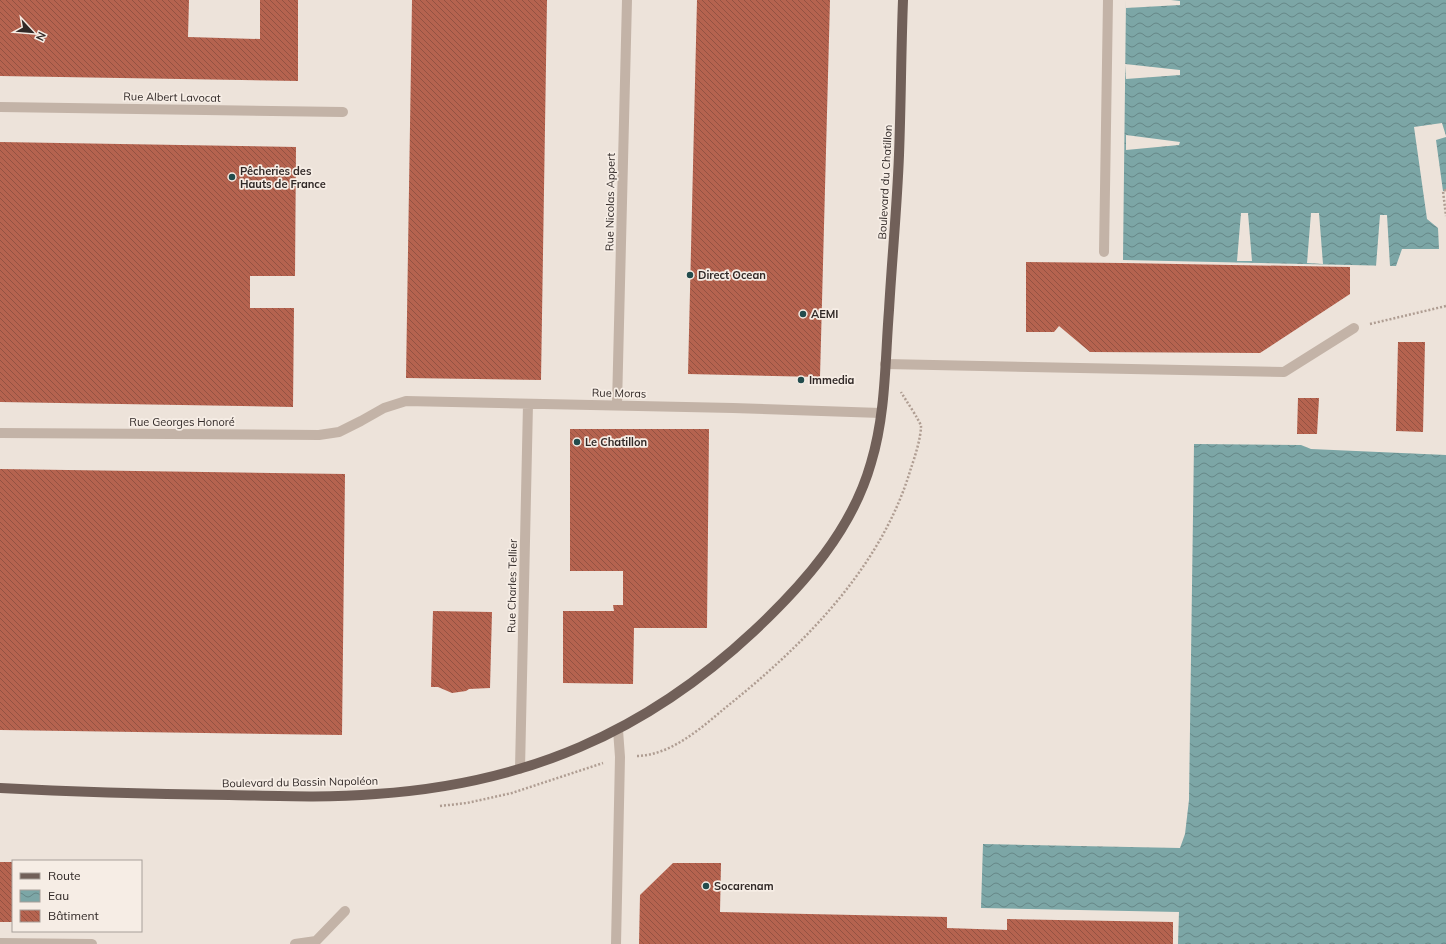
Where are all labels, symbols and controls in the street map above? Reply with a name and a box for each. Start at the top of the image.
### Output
north arrow [12,12,52,52]
text: N [33,30,49,43]
street label: Rue Albert Lavocat [123,89,221,105]
street label: Boulevard du Chatillon [875,124,895,240]
street label: Rue Nicolas Appert [602,153,618,251]
place label: Pêcheries des Hauts de France [240,164,326,191]
marker: Pêcheries des Hauts de France [227,172,237,182]
place label: Direct Ocean [698,268,766,282]
marker: Direct Ocean [685,270,695,280]
place label: AEMI [811,307,839,321]
marker: AEMI [798,309,808,319]
place label: Immedia [809,373,855,387]
marker: Immedia [796,375,806,385]
street label: Rue Moras [592,386,646,400]
street label: Rue Georges Honoré [129,415,235,429]
place label: Le Chatillon [585,435,647,449]
marker: Le Chatillon [572,437,582,447]
street label: Rue Charles Tellier [504,539,520,633]
street label: Boulevard du Bassin Napoléon [222,774,378,790]
legend [12,860,142,932]
text: Route [48,868,81,883]
place label: Socarenam [714,879,774,893]
marker: Socarenam [701,881,711,891]
text: Eau [48,888,69,903]
text: Bâtiment [48,908,99,923]

